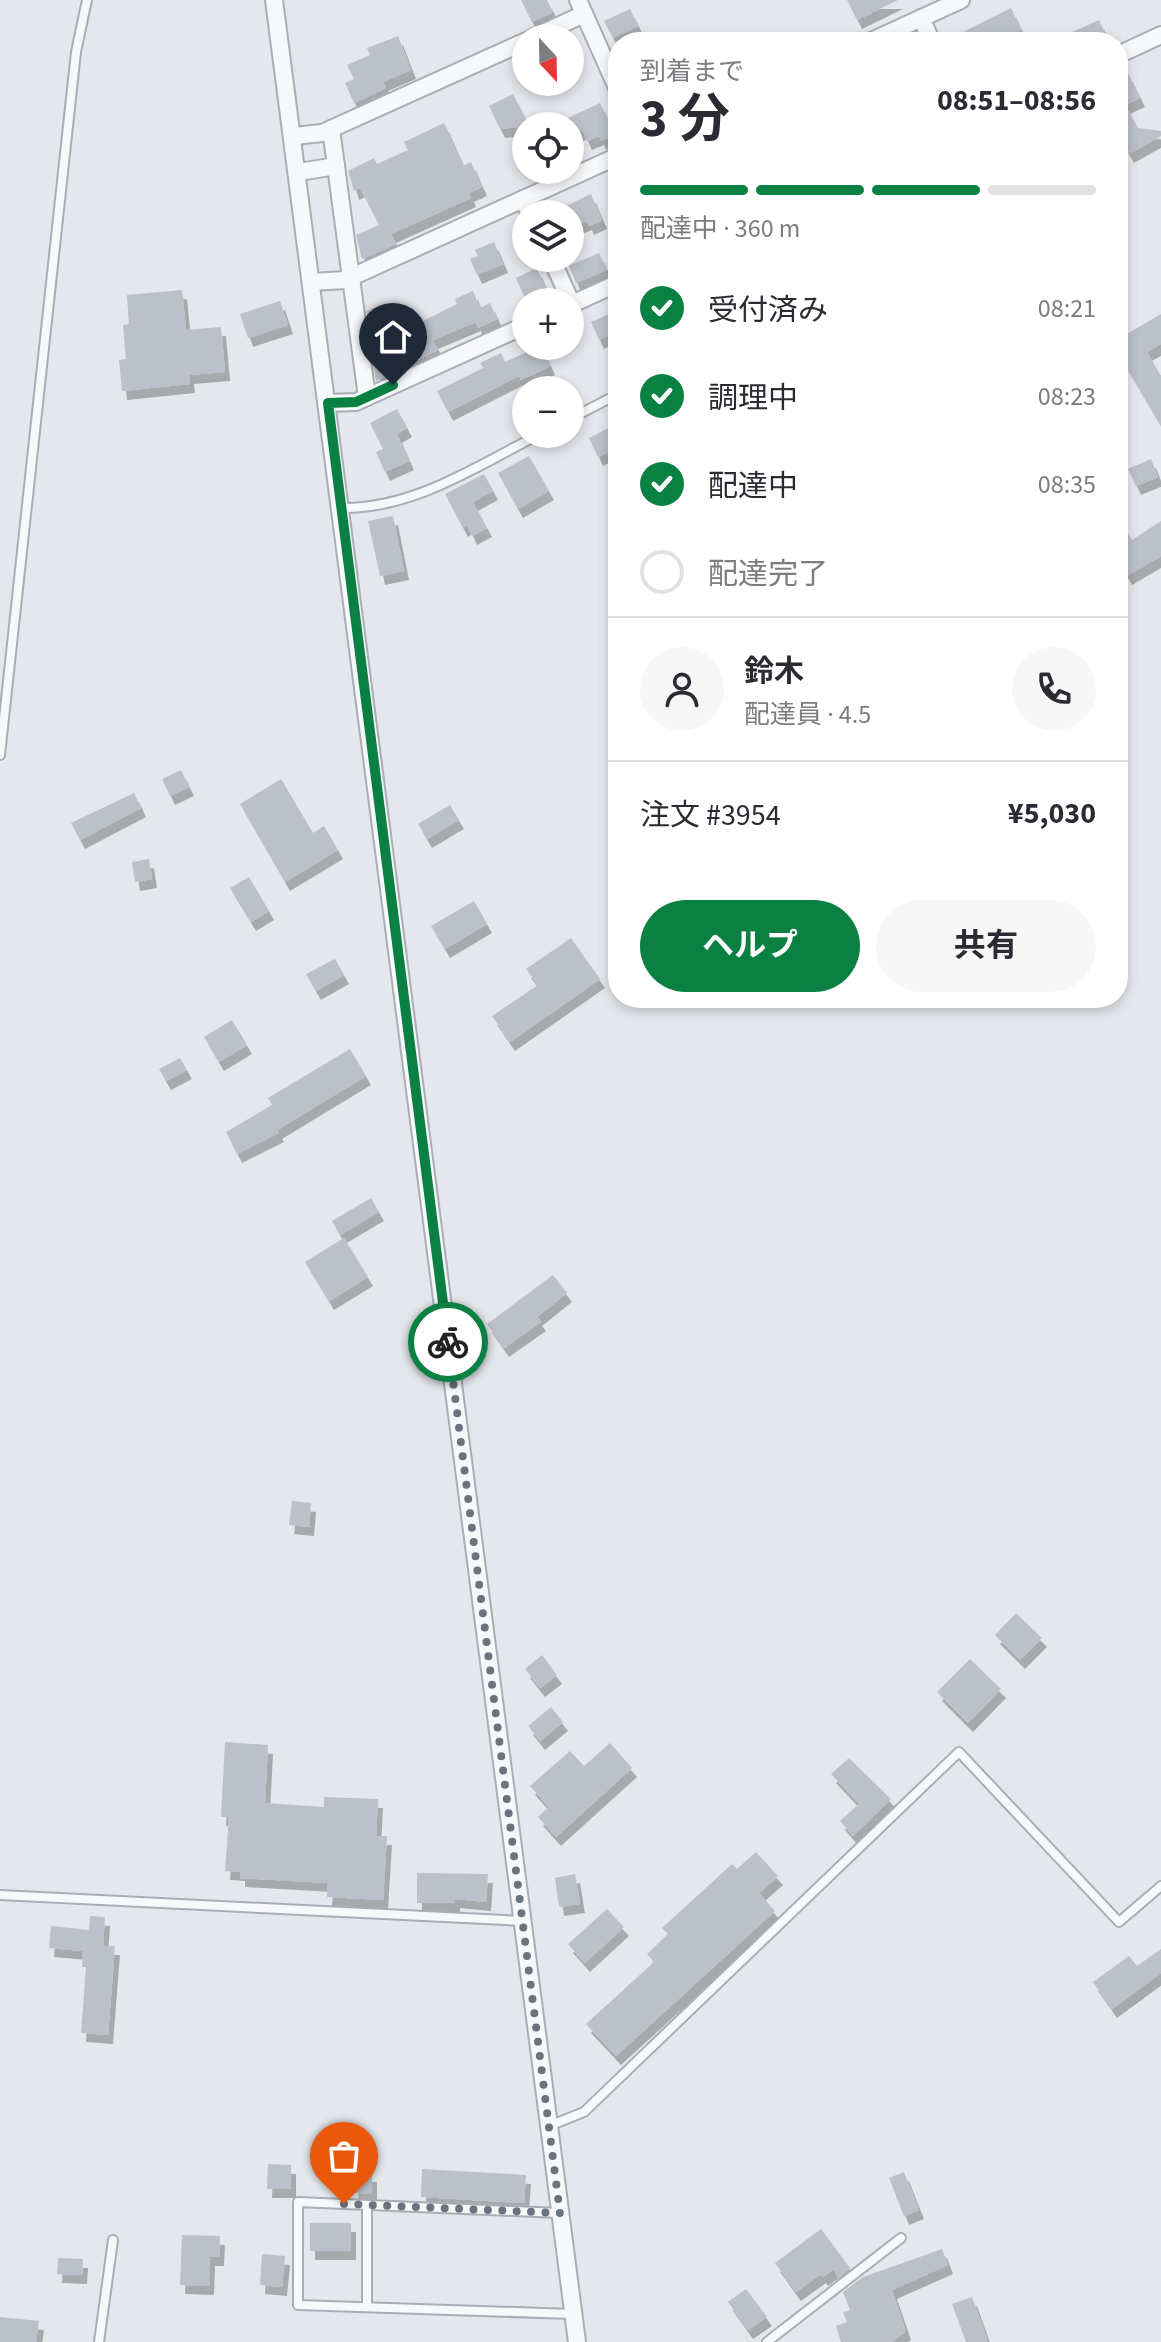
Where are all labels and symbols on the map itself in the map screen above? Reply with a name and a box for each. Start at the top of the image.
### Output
north arrow [512,24,584,96]
pin [359,303,427,385]
courier [408,1302,488,1382]
pin [310,2122,378,2204]

